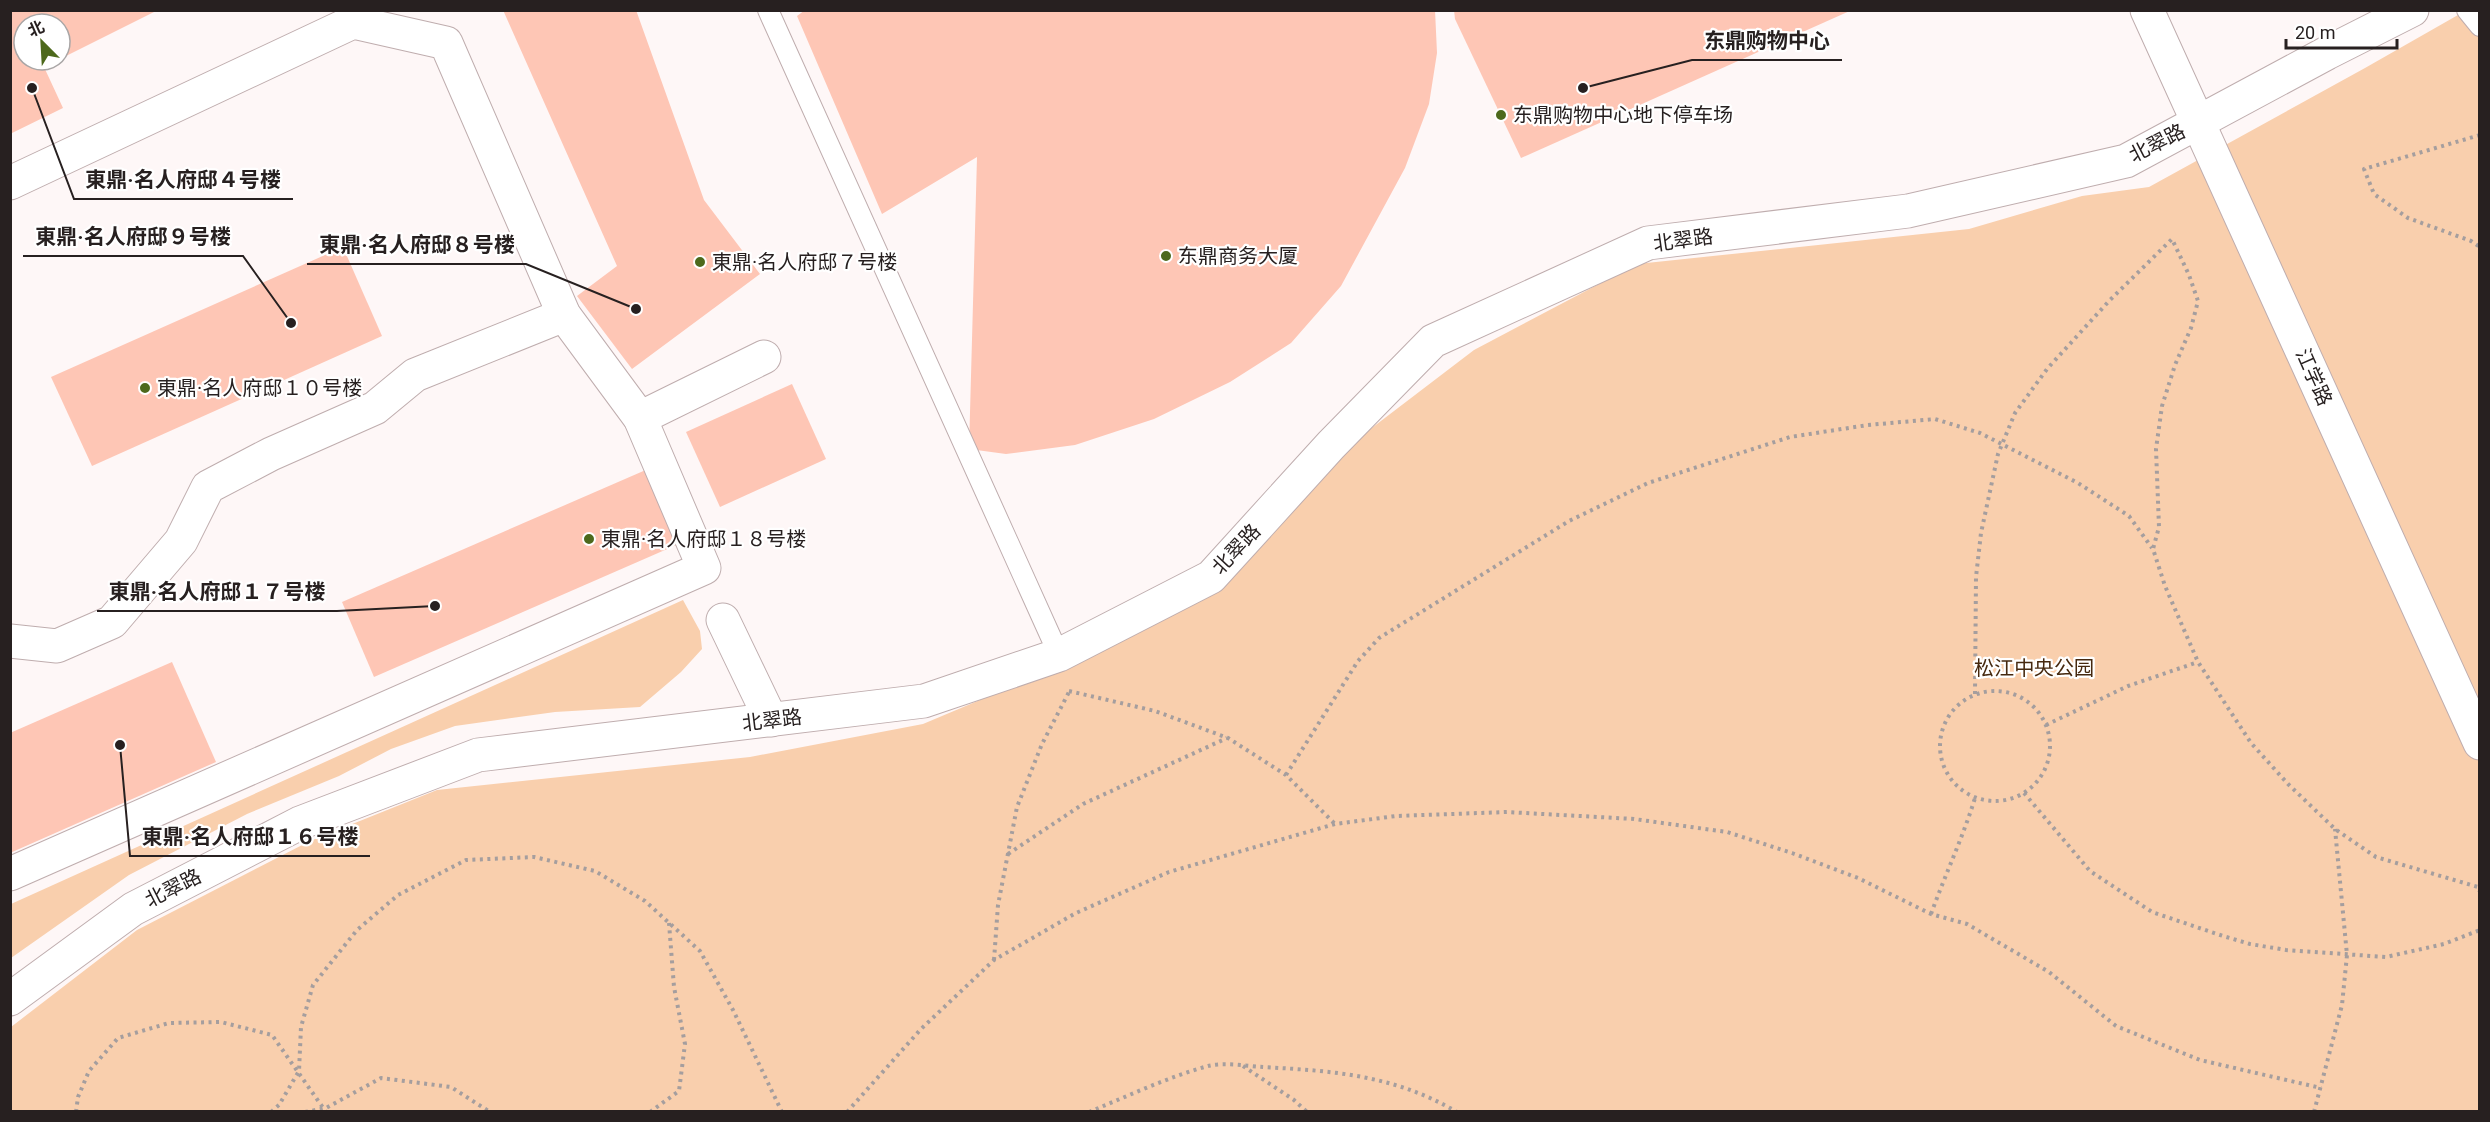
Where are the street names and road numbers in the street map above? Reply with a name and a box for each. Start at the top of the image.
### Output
street label: 北翠路 [2125,119,2189,167]
street label: 北翠路 [1652,224,1714,256]
street label: 江学路 [2291,345,2337,409]
street label: 北翠路 [1207,519,1265,579]
street label: 北翠路 [741,704,803,736]
street label: 北翠路 [141,864,205,912]

